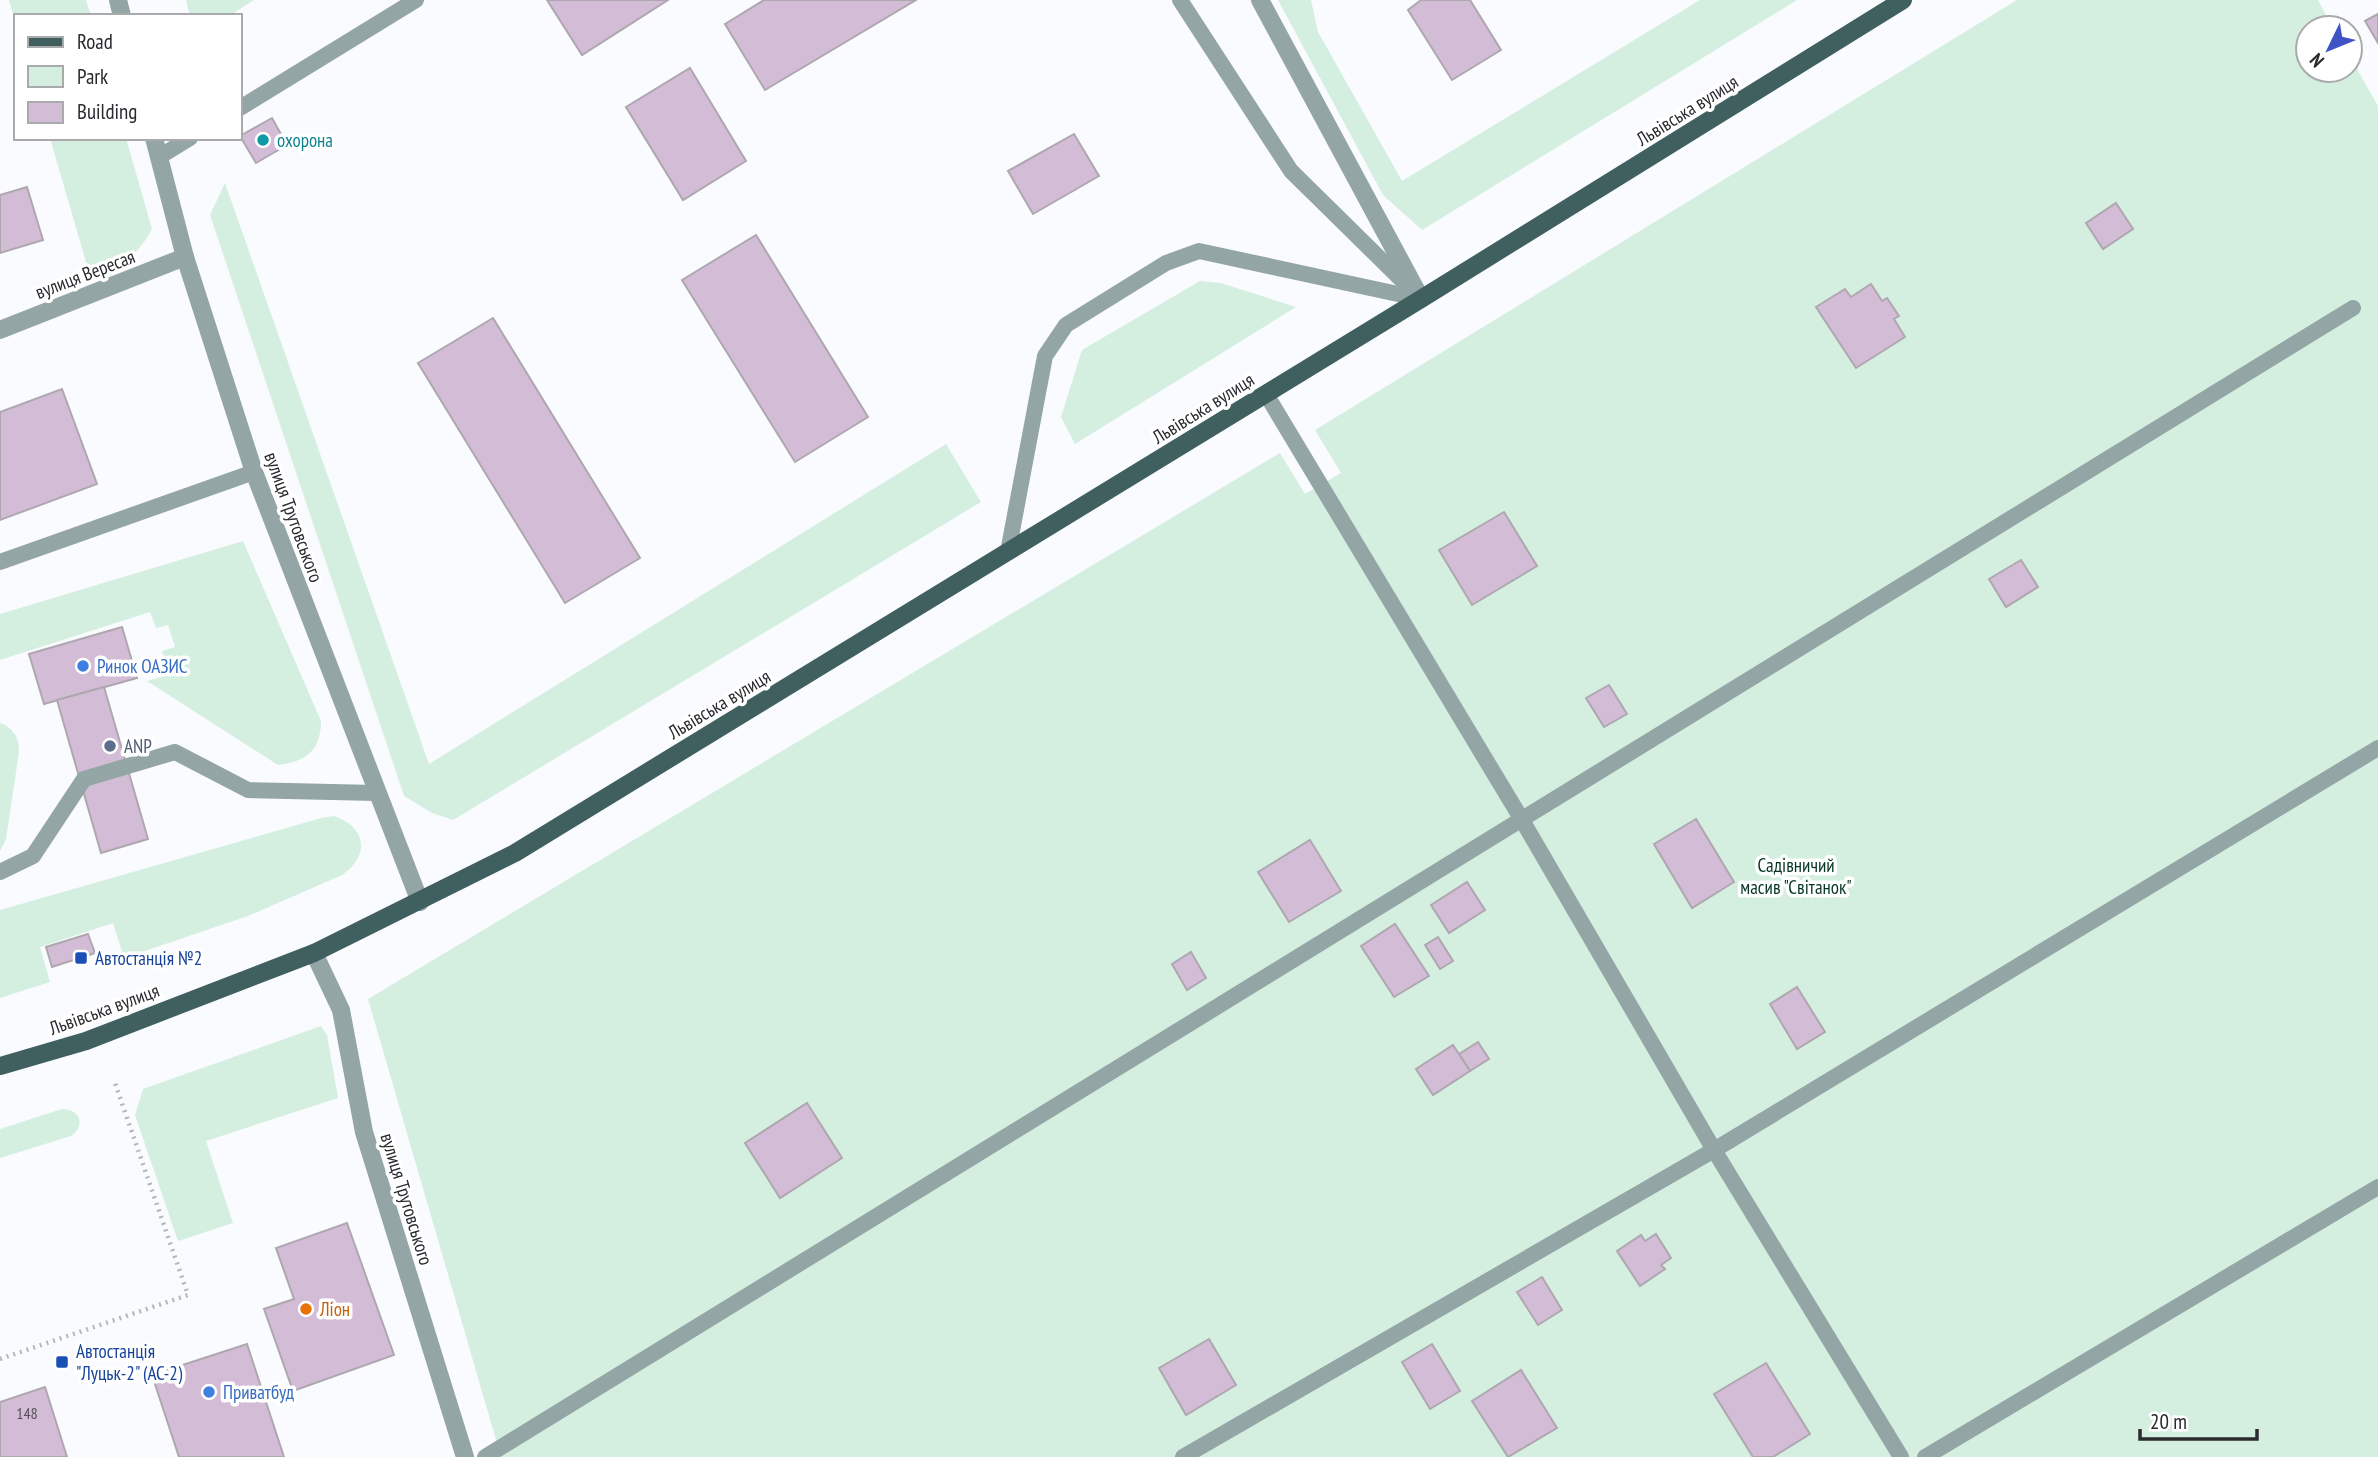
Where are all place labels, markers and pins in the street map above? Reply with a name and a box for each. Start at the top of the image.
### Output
place label: охорона [277,128,333,152]
marker: охорона [255,132,271,148]
place label: Ринок ОАЗИС [97,654,188,678]
marker: Ринок ОАЗИС [75,658,91,674]
place label: ANP [124,734,152,758]
marker: ANP [102,738,118,754]
place label: Автостанція №2 [95,946,202,970]
marker: Автостанція №2 [73,950,89,966]
place label: Ліон [319,1297,350,1321]
marker: Ліон [298,1301,314,1317]
place label: Автостанція "Луцьк-2" (АС-2) [76,1339,183,1385]
marker: Автостанція "Луцьк-2" (АС-2) [54,1354,70,1370]
place label: Приватбуд [223,1380,295,1404]
marker: Приватбуд [201,1384,217,1400]

